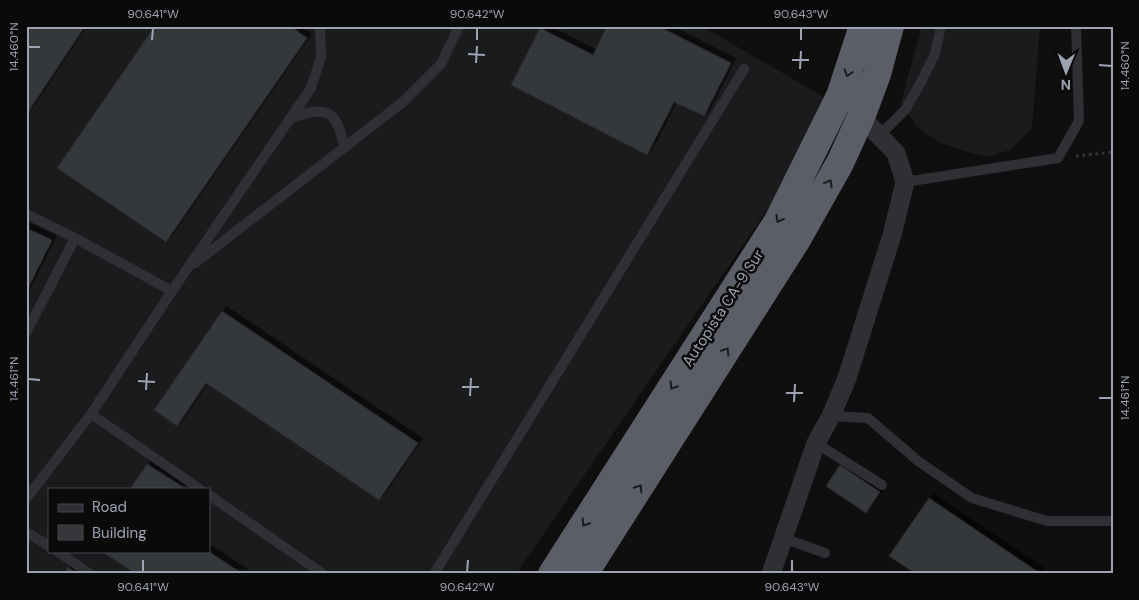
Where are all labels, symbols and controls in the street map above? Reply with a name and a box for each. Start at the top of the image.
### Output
text: 90.641°W [127,6,179,22]
text: 90.642°W [450,6,505,22]
text: 90.643°W [774,6,829,22]
text: 14.460°N [6,23,22,71]
text: 14.460°N [1117,42,1133,90]
north arrow [1042,48,1092,98]
one-way arrow [844,68,854,76]
text: N [1061,76,1071,94]
one-way arrow [823,179,833,188]
one-way arrow [775,214,785,223]
street label: Autopista CA-9 Sur [678,245,769,370]
one-way arrow [720,348,729,357]
text: 14.461°N [6,357,22,401]
text: 14.461°N [1117,376,1133,420]
one-way arrow [670,381,679,390]
one-way arrow [632,485,642,494]
legend [48,488,210,552]
text: Road [92,497,127,517]
one-way arrow [582,517,591,526]
text: Building [92,523,147,543]
text: 90.641°W [117,579,169,595]
text: 90.642°W [440,579,495,595]
text: 90.643°W [765,579,820,595]

